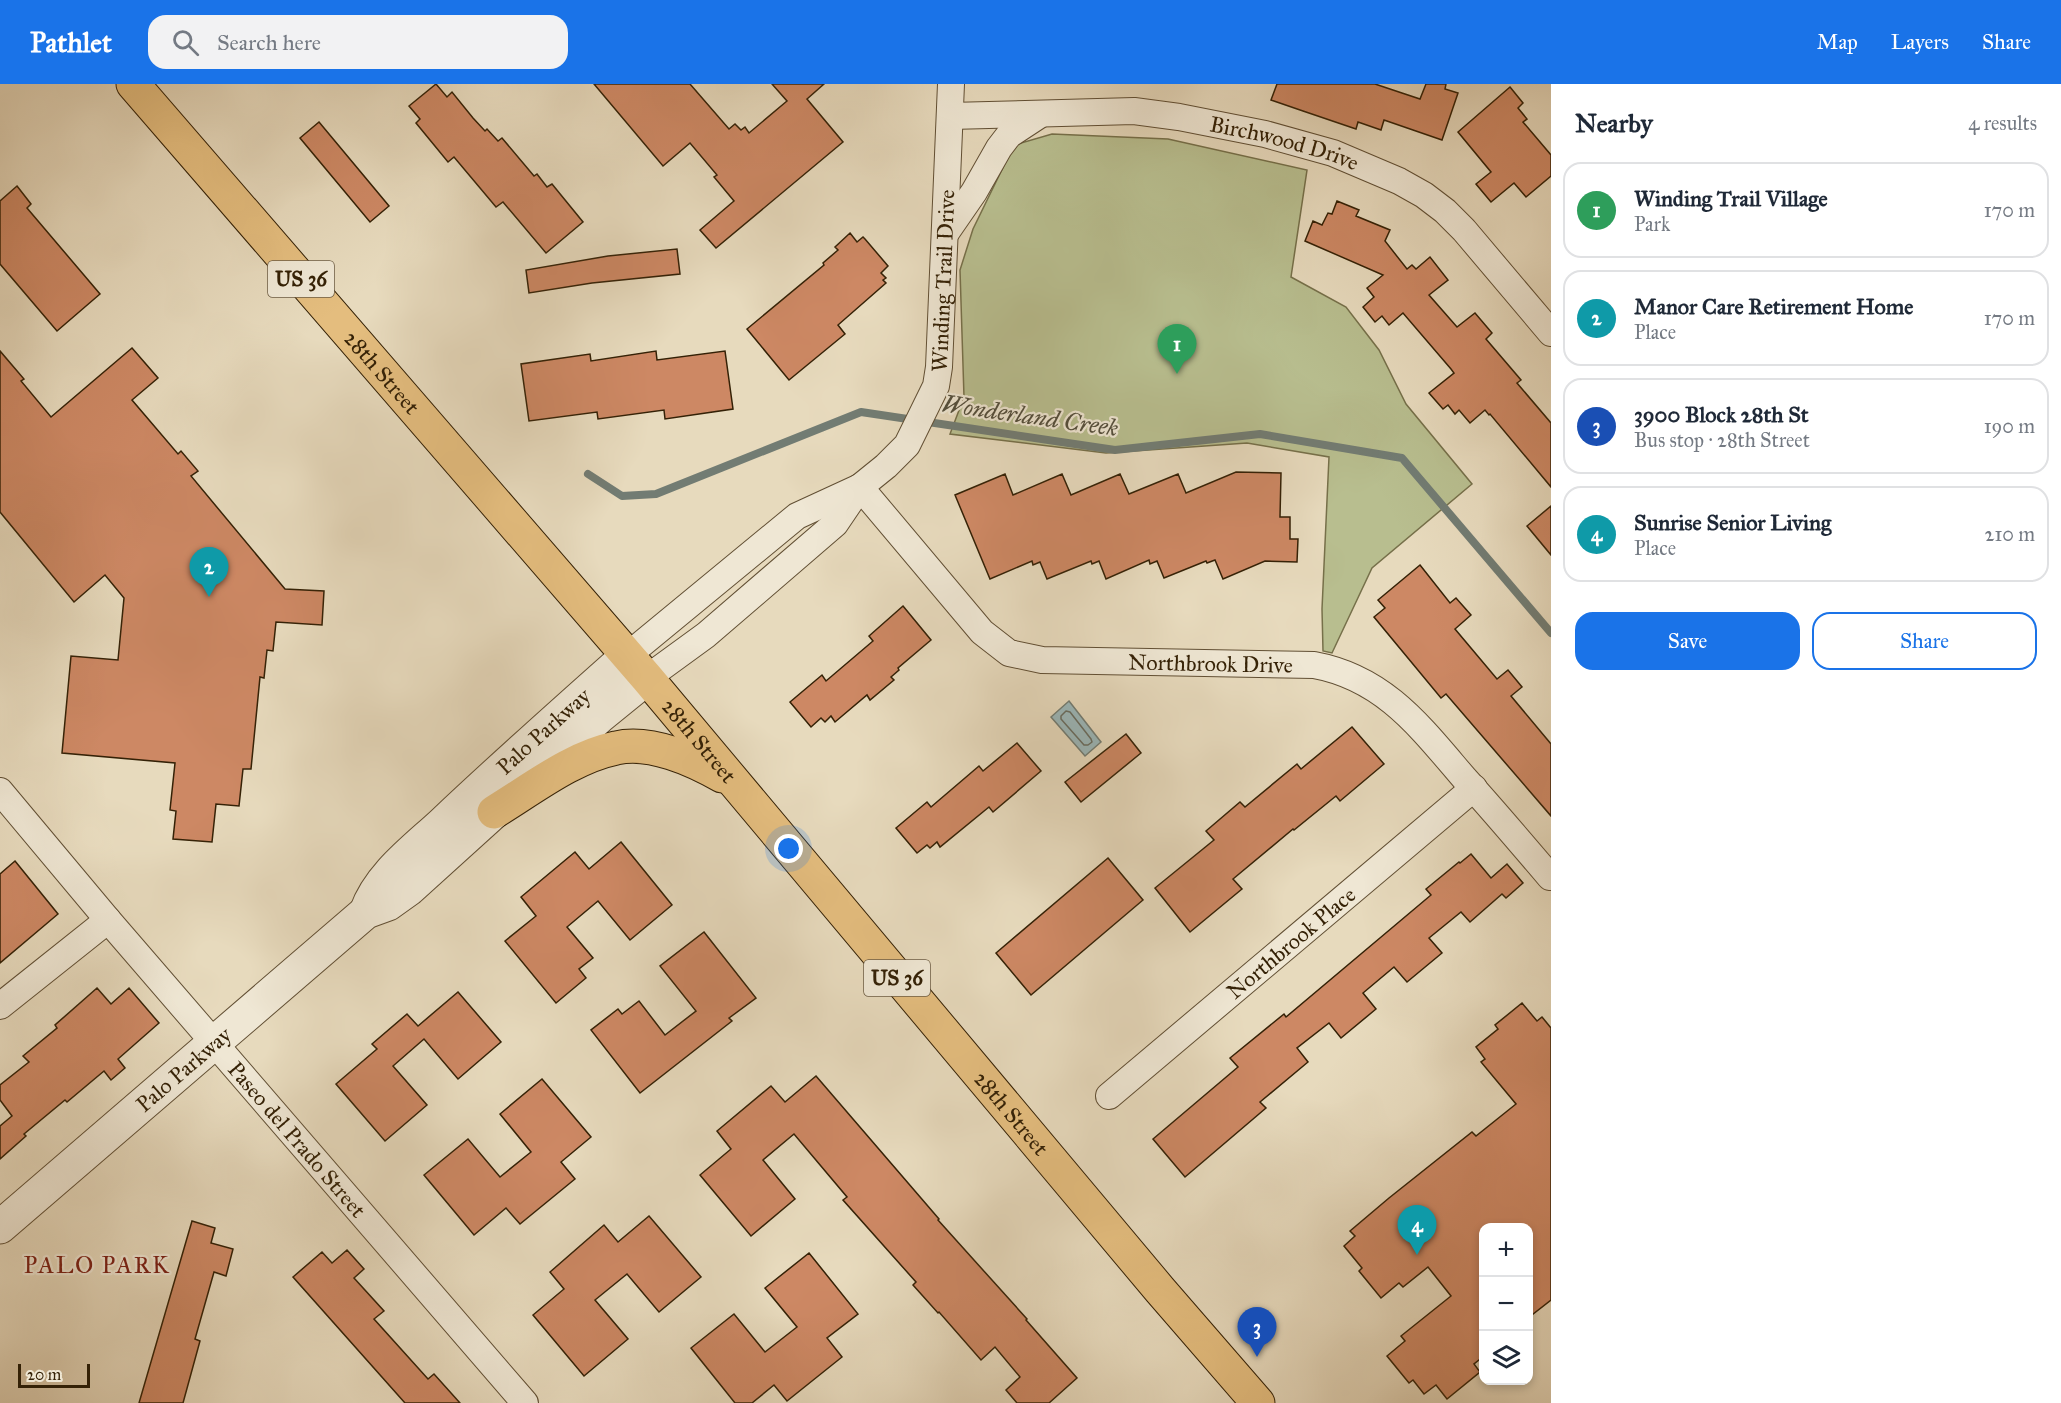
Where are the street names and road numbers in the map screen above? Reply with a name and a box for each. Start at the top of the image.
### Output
street label: Birchwood Drive [1207,110,1363,176]
street label: Winding Trail Drive [926,189,961,373]
road number: US 36 [268,261,334,297]
street label: 28th Street [338,325,426,420]
street label: Northbrook Drive [1128,649,1293,679]
street label: Palo Parkway [491,682,596,780]
street label: 28th Street [656,693,742,789]
street label: Northbrook Place [1221,881,1361,1005]
road number: US 36 [864,960,930,996]
street label: Palo Parkway [131,1021,237,1118]
street label: Paseo del Prado Street [222,1056,372,1223]
street label: 28th Street [968,1065,1054,1161]

